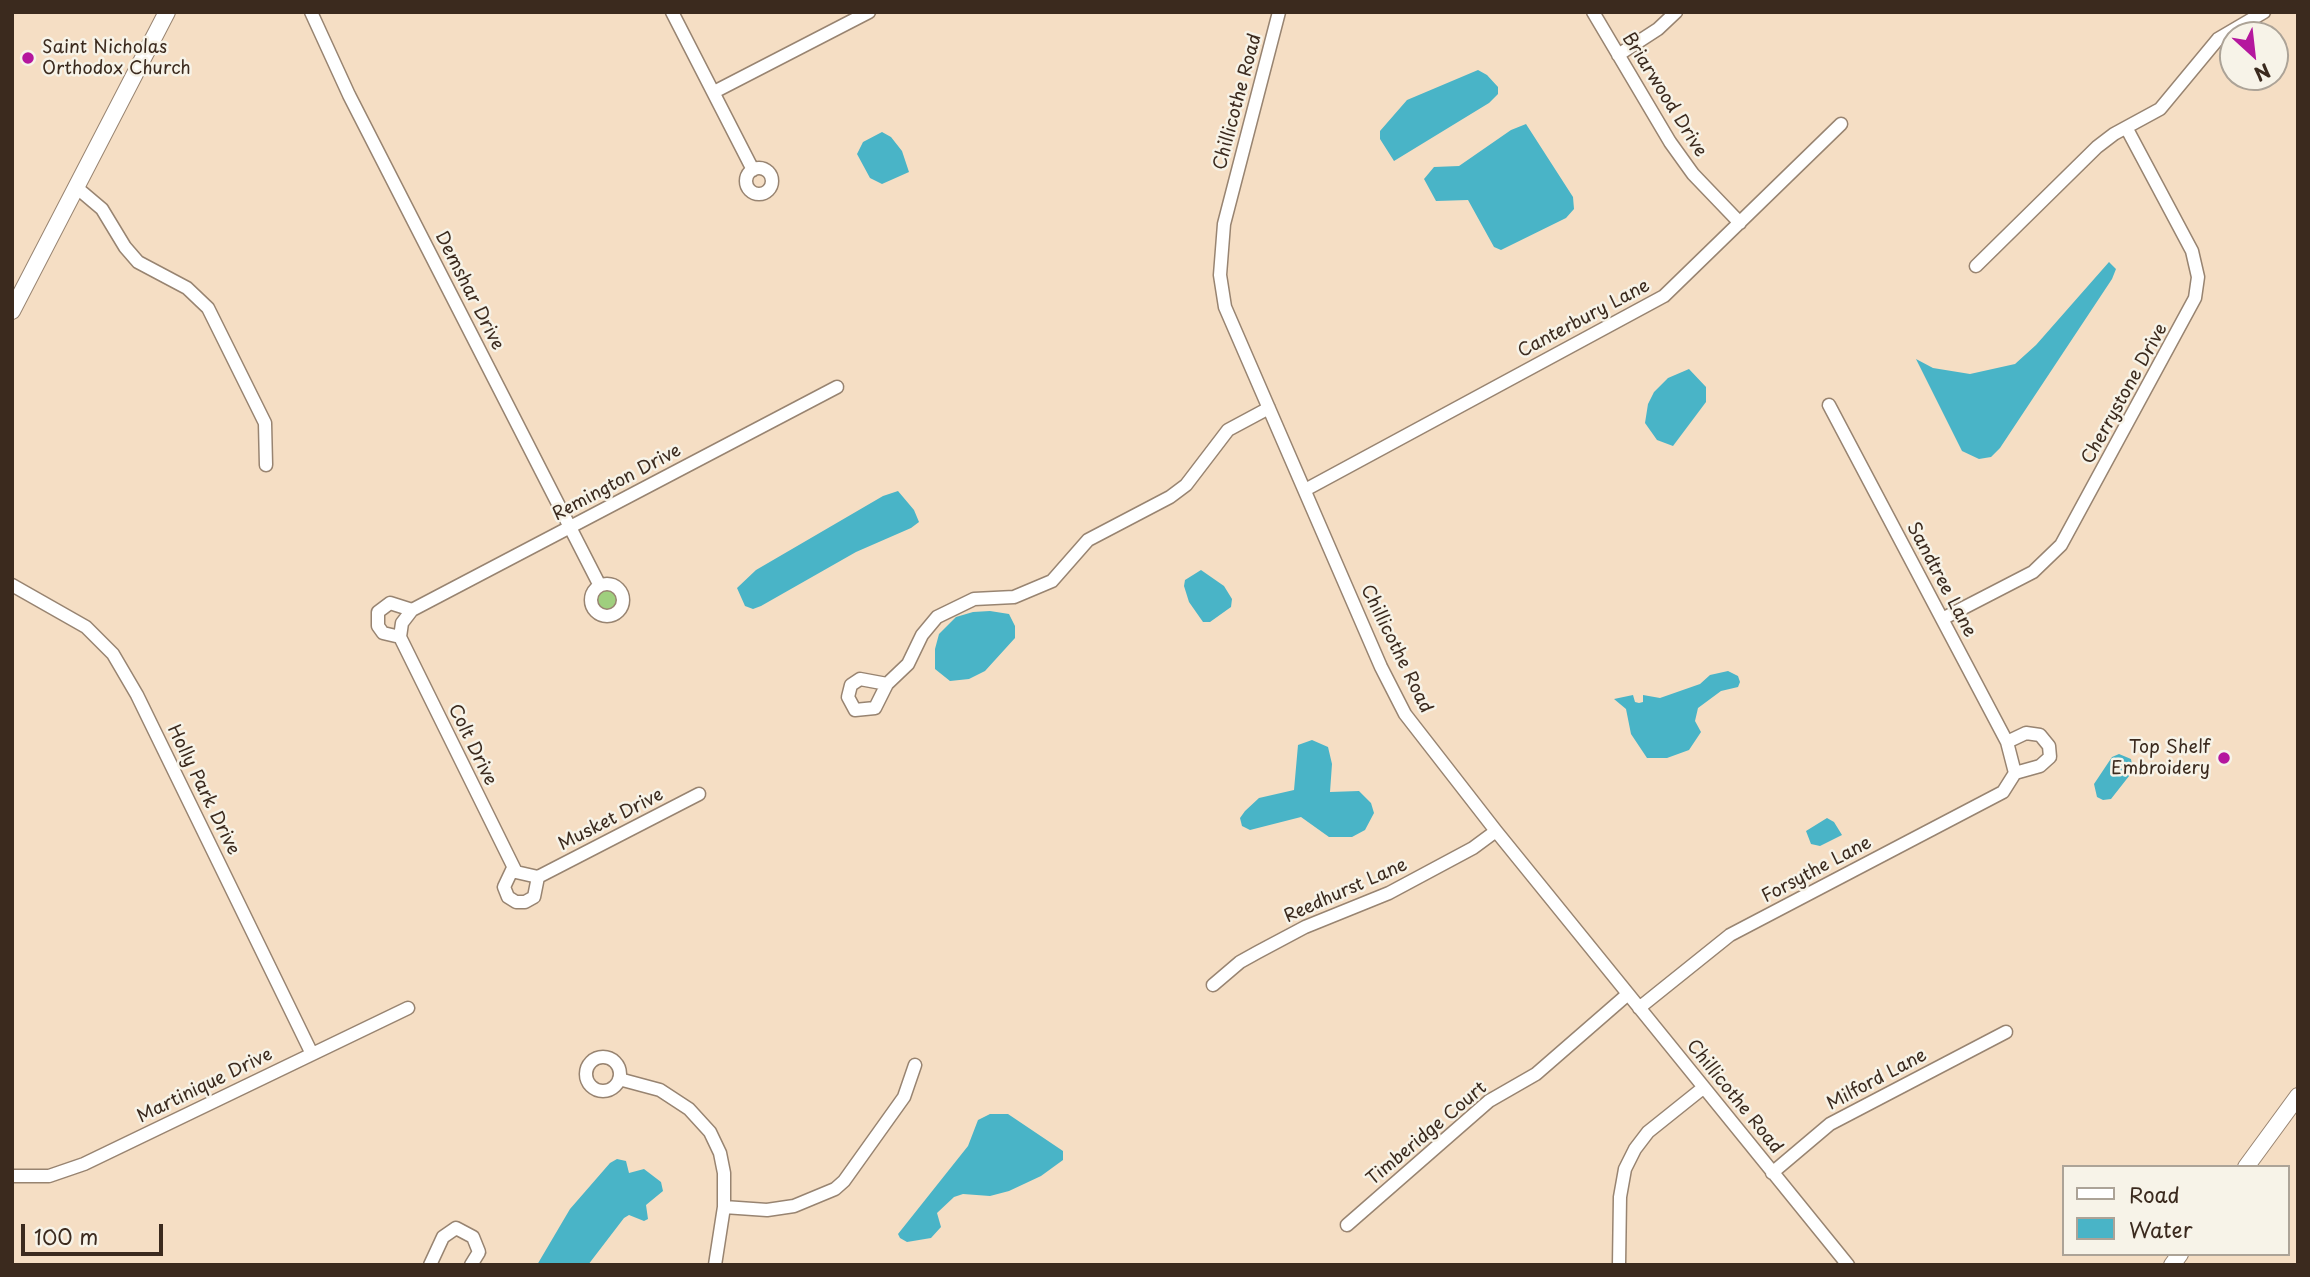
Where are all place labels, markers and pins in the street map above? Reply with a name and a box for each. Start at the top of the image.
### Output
place label: Saint Nicholas Orthodox Church [42,37,191,80]
marker: Saint Nicholas Orthodox Church [20,50,36,66]
place label: Top Shelf Embroidery [2111,737,2210,780]
marker: Top Shelf Embroidery [2216,750,2232,766]

